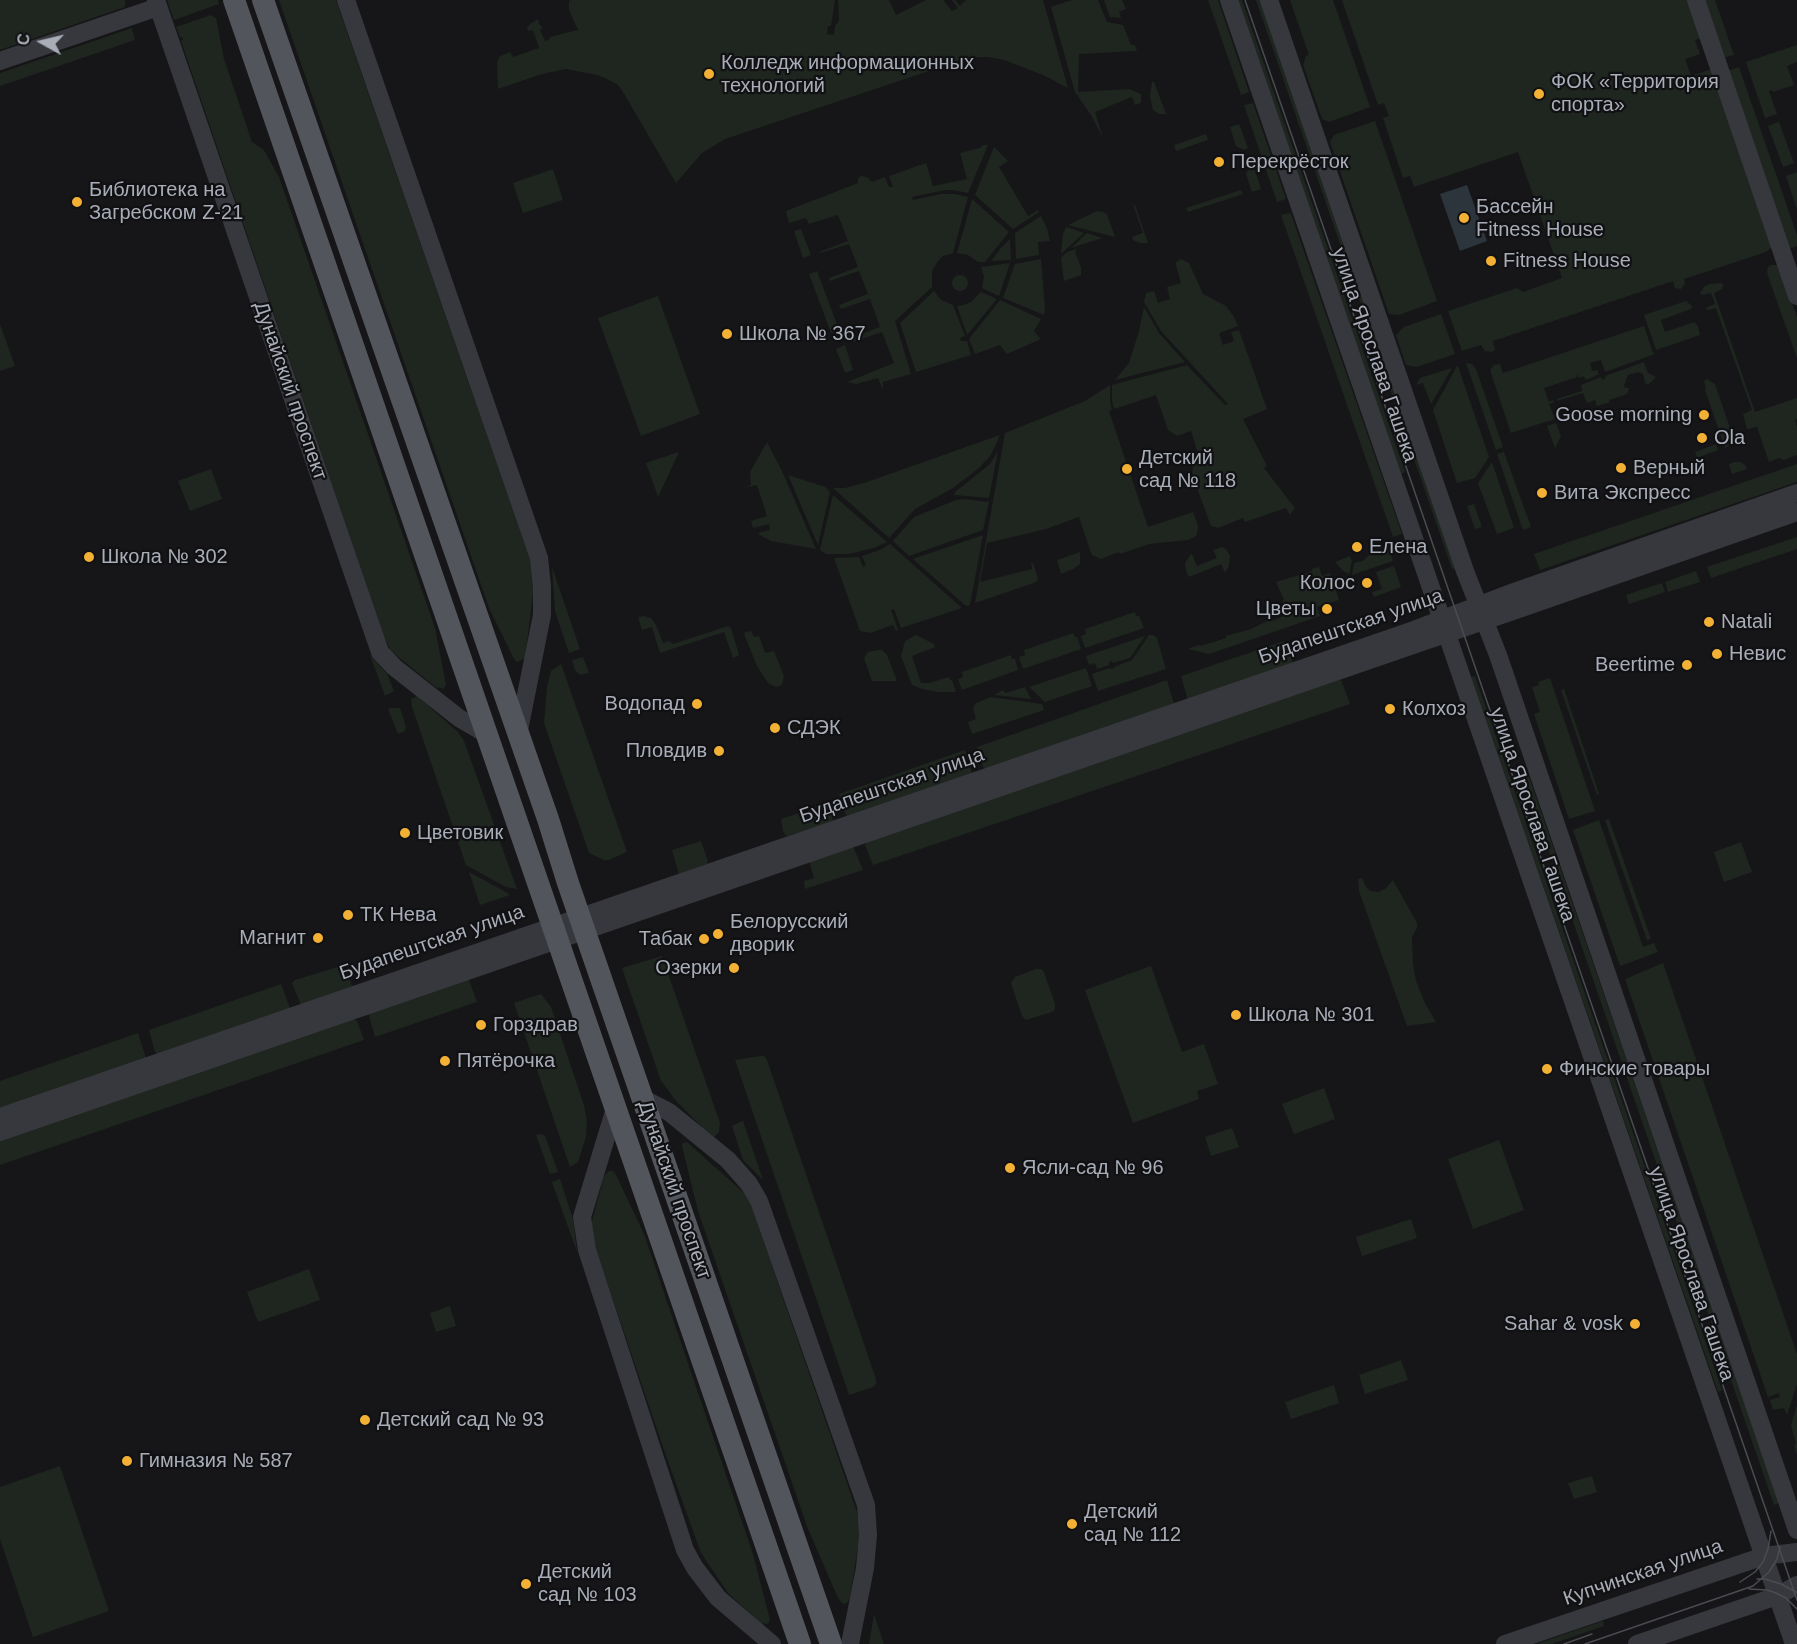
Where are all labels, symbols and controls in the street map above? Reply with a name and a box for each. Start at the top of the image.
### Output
north arrow [12,12,72,72]
text: С [14,33,33,46]
place label: Колледж информационных технологий [721,51,974,98]
marker: Колледж информационных технологий [702,67,716,81]
place label: ФОК «Территория спорта» [1551,70,1719,117]
marker: ФОК «Территория спорта» [1532,87,1546,101]
place label: Перекрёсток [1231,150,1349,174]
marker: Перекрёсток [1212,155,1226,169]
place label: Библиотека на Загребском Z-21 [89,178,243,225]
marker: Библиотека на Загребском Z-21 [70,195,84,209]
place label: Бассейн Fitness House [1476,195,1604,242]
marker: Бассейн Fitness House [1457,211,1471,225]
street label: улица Ярослава Гашека [1326,245,1422,465]
place label: Fitness House [1503,249,1631,273]
marker: Fitness House [1484,254,1498,268]
street label: Дунайский проспект [248,299,332,483]
place label: Школа № 367 [739,322,866,346]
marker: Школа № 367 [720,327,734,341]
place label: Goose morning [1555,403,1692,427]
marker: Goose morning [1697,408,1711,422]
place label: Ola [1714,426,1745,450]
marker: Ola [1695,431,1709,445]
place label: Детский сад № 118 [1139,446,1236,493]
place label: Верный [1633,456,1705,480]
marker: Верный [1614,461,1628,475]
marker: Детский сад № 118 [1120,462,1134,476]
place label: Вита Экспресс [1554,481,1691,505]
marker: Вита Экспресс [1535,486,1549,500]
place label: Елена [1369,535,1427,559]
marker: Елена [1350,540,1364,554]
place label: Школа № 302 [101,545,228,569]
marker: Школа № 302 [82,550,96,564]
place label: Колос [1300,571,1355,595]
marker: Колос [1360,576,1374,590]
street label: Будапештская улица [1256,584,1446,670]
place label: Цветы [1256,597,1315,621]
marker: Цветы [1320,602,1334,616]
place label: Natali [1721,610,1772,634]
marker: Natali [1702,615,1716,629]
place label: Невис [1729,642,1786,666]
marker: Невис [1710,647,1724,661]
place label: Beertime [1595,653,1675,677]
marker: Beertime [1680,658,1694,672]
place label: Водопад [605,692,685,716]
marker: Водопад [690,697,704,711]
place label: Колхоз [1402,697,1466,721]
marker: Колхоз [1383,702,1397,716]
street label: улица Ярослава Гашека [1484,705,1580,925]
place label: СДЭК [787,716,841,740]
marker: СДЭК [768,721,782,735]
place label: Пловдив [626,739,707,763]
street label: Будапештская улица [797,743,987,829]
marker: Пловдив [712,744,726,758]
place label: Цветовик [417,821,503,845]
marker: Цветовик [398,826,412,840]
street label: Будапештская улица [337,900,527,986]
place label: ТК Нева [360,903,437,927]
marker: ТК Нева [341,908,355,922]
place label: Белорусский дворик [730,910,848,957]
place label: Магнит [239,926,306,950]
place label: Табак [639,927,692,951]
marker: Белорусский дворик [711,927,725,941]
marker: Магнит [311,931,325,945]
marker: Табак [697,932,711,946]
place label: Озерки [655,956,722,980]
marker: Озерки [727,961,741,975]
place label: Школа № 301 [1248,1003,1375,1027]
marker: Школа № 301 [1229,1008,1243,1022]
place label: Горздрав [493,1013,578,1037]
marker: Горздрав [474,1018,488,1032]
place label: Пятёрочка [457,1049,555,1073]
marker: Пятёрочка [438,1054,452,1068]
place label: Финские товары [1559,1057,1710,1081]
marker: Финские товары [1540,1062,1554,1076]
street label: Дунайский проспект [632,1098,716,1282]
place label: Ясли-сад № 96 [1022,1156,1164,1180]
marker: Ясли-сад № 96 [1003,1161,1017,1175]
street label: улица Ярослава Гашека [1643,1164,1739,1384]
place label: Sahar & vosk [1504,1312,1623,1336]
marker: Sahar & vosk [1628,1317,1642,1331]
place label: Детский сад № 93 [377,1408,544,1432]
marker: Детский сад № 93 [358,1413,372,1427]
place label: Гимназия № 587 [139,1449,293,1473]
marker: Гимназия № 587 [120,1454,134,1468]
place label: Детский сад № 112 [1084,1500,1181,1547]
marker: Детский сад № 112 [1065,1517,1079,1531]
street label: Купчинская улица [1560,1535,1726,1611]
place label: Детский сад № 103 [538,1560,637,1607]
marker: Детский сад № 103 [519,1577,533,1591]

